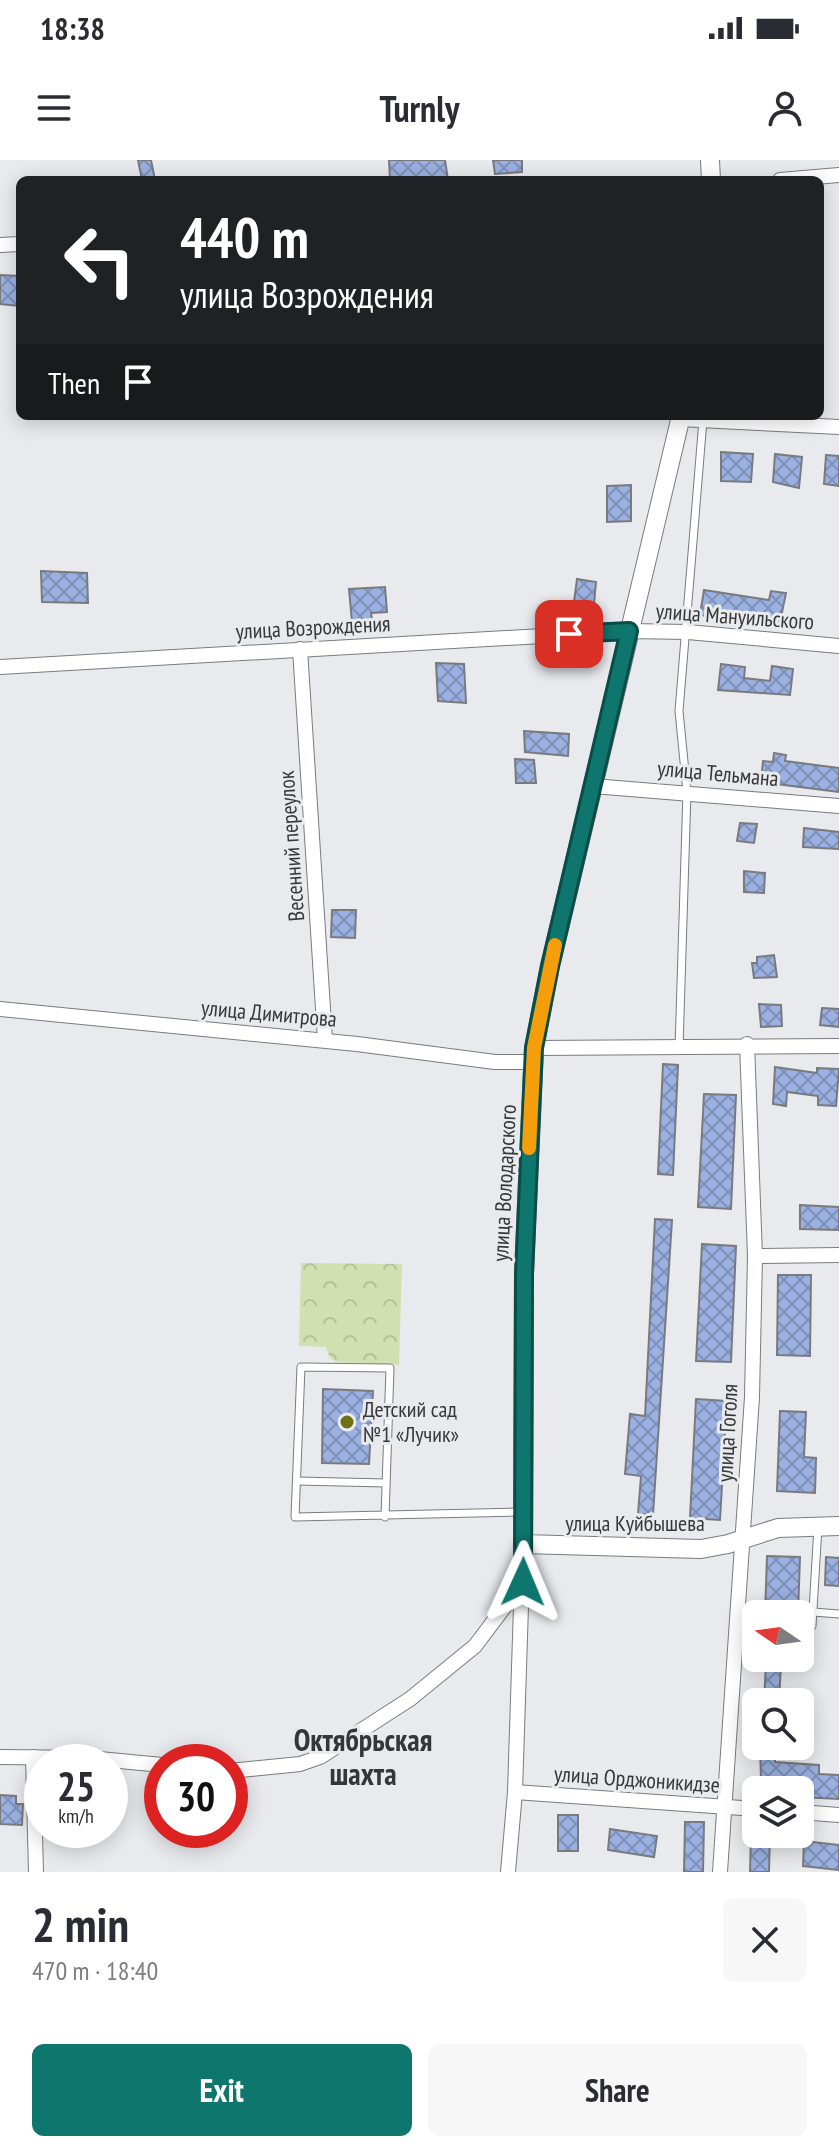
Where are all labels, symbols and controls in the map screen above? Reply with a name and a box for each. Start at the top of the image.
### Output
text: 18:38 [40,9,105,48]
text: Turnly [380,85,459,132]
icon: menu [32,86,76,130]
icon: person [763,86,807,130]
text: 440 m [180,201,309,273]
icon: left [48,208,152,312]
text: улица Возрождения [180,271,434,318]
icon: arrive [116,360,160,404]
text: Then [48,363,100,402]
street label: улица Мануильского [655,597,815,635]
pin [535,600,603,668]
street label: улица Возрождения [235,609,391,645]
icon: arrive [547,612,591,656]
street label: улица Тельмана [656,754,780,792]
street label: Весенний переулок [272,769,310,922]
street label: улица Димитрова [200,993,338,1033]
street label: улица Володарского [486,1104,522,1262]
street label: улица Гоголя [710,1383,744,1483]
place label: Детский сад №1 «Лучик» [363,1395,459,1448]
marker: Детский сад №1 «Лучик» [338,1413,356,1431]
street label: улица Куйбышева [565,1509,705,1537]
position arrow [481,1540,565,1624]
north arrow [742,1600,814,1672]
map controls [742,1600,814,1848]
button: search [742,1688,814,1760]
district label: Октябрьская шахта [294,1720,432,1793]
speed limit sign: 30 [144,1744,248,1848]
street label: улица Орджоникидзе [553,1759,721,1799]
text: 25 [57,1760,95,1812]
button: layers [742,1776,814,1848]
text: km/h [58,1803,94,1829]
text: 2 min [32,1893,129,1955]
button: close [723,1898,807,1982]
text: 470 m · 18:40 [32,1954,158,1987]
button: Exit [32,2044,412,2136]
button: Share [428,2044,807,2136]

